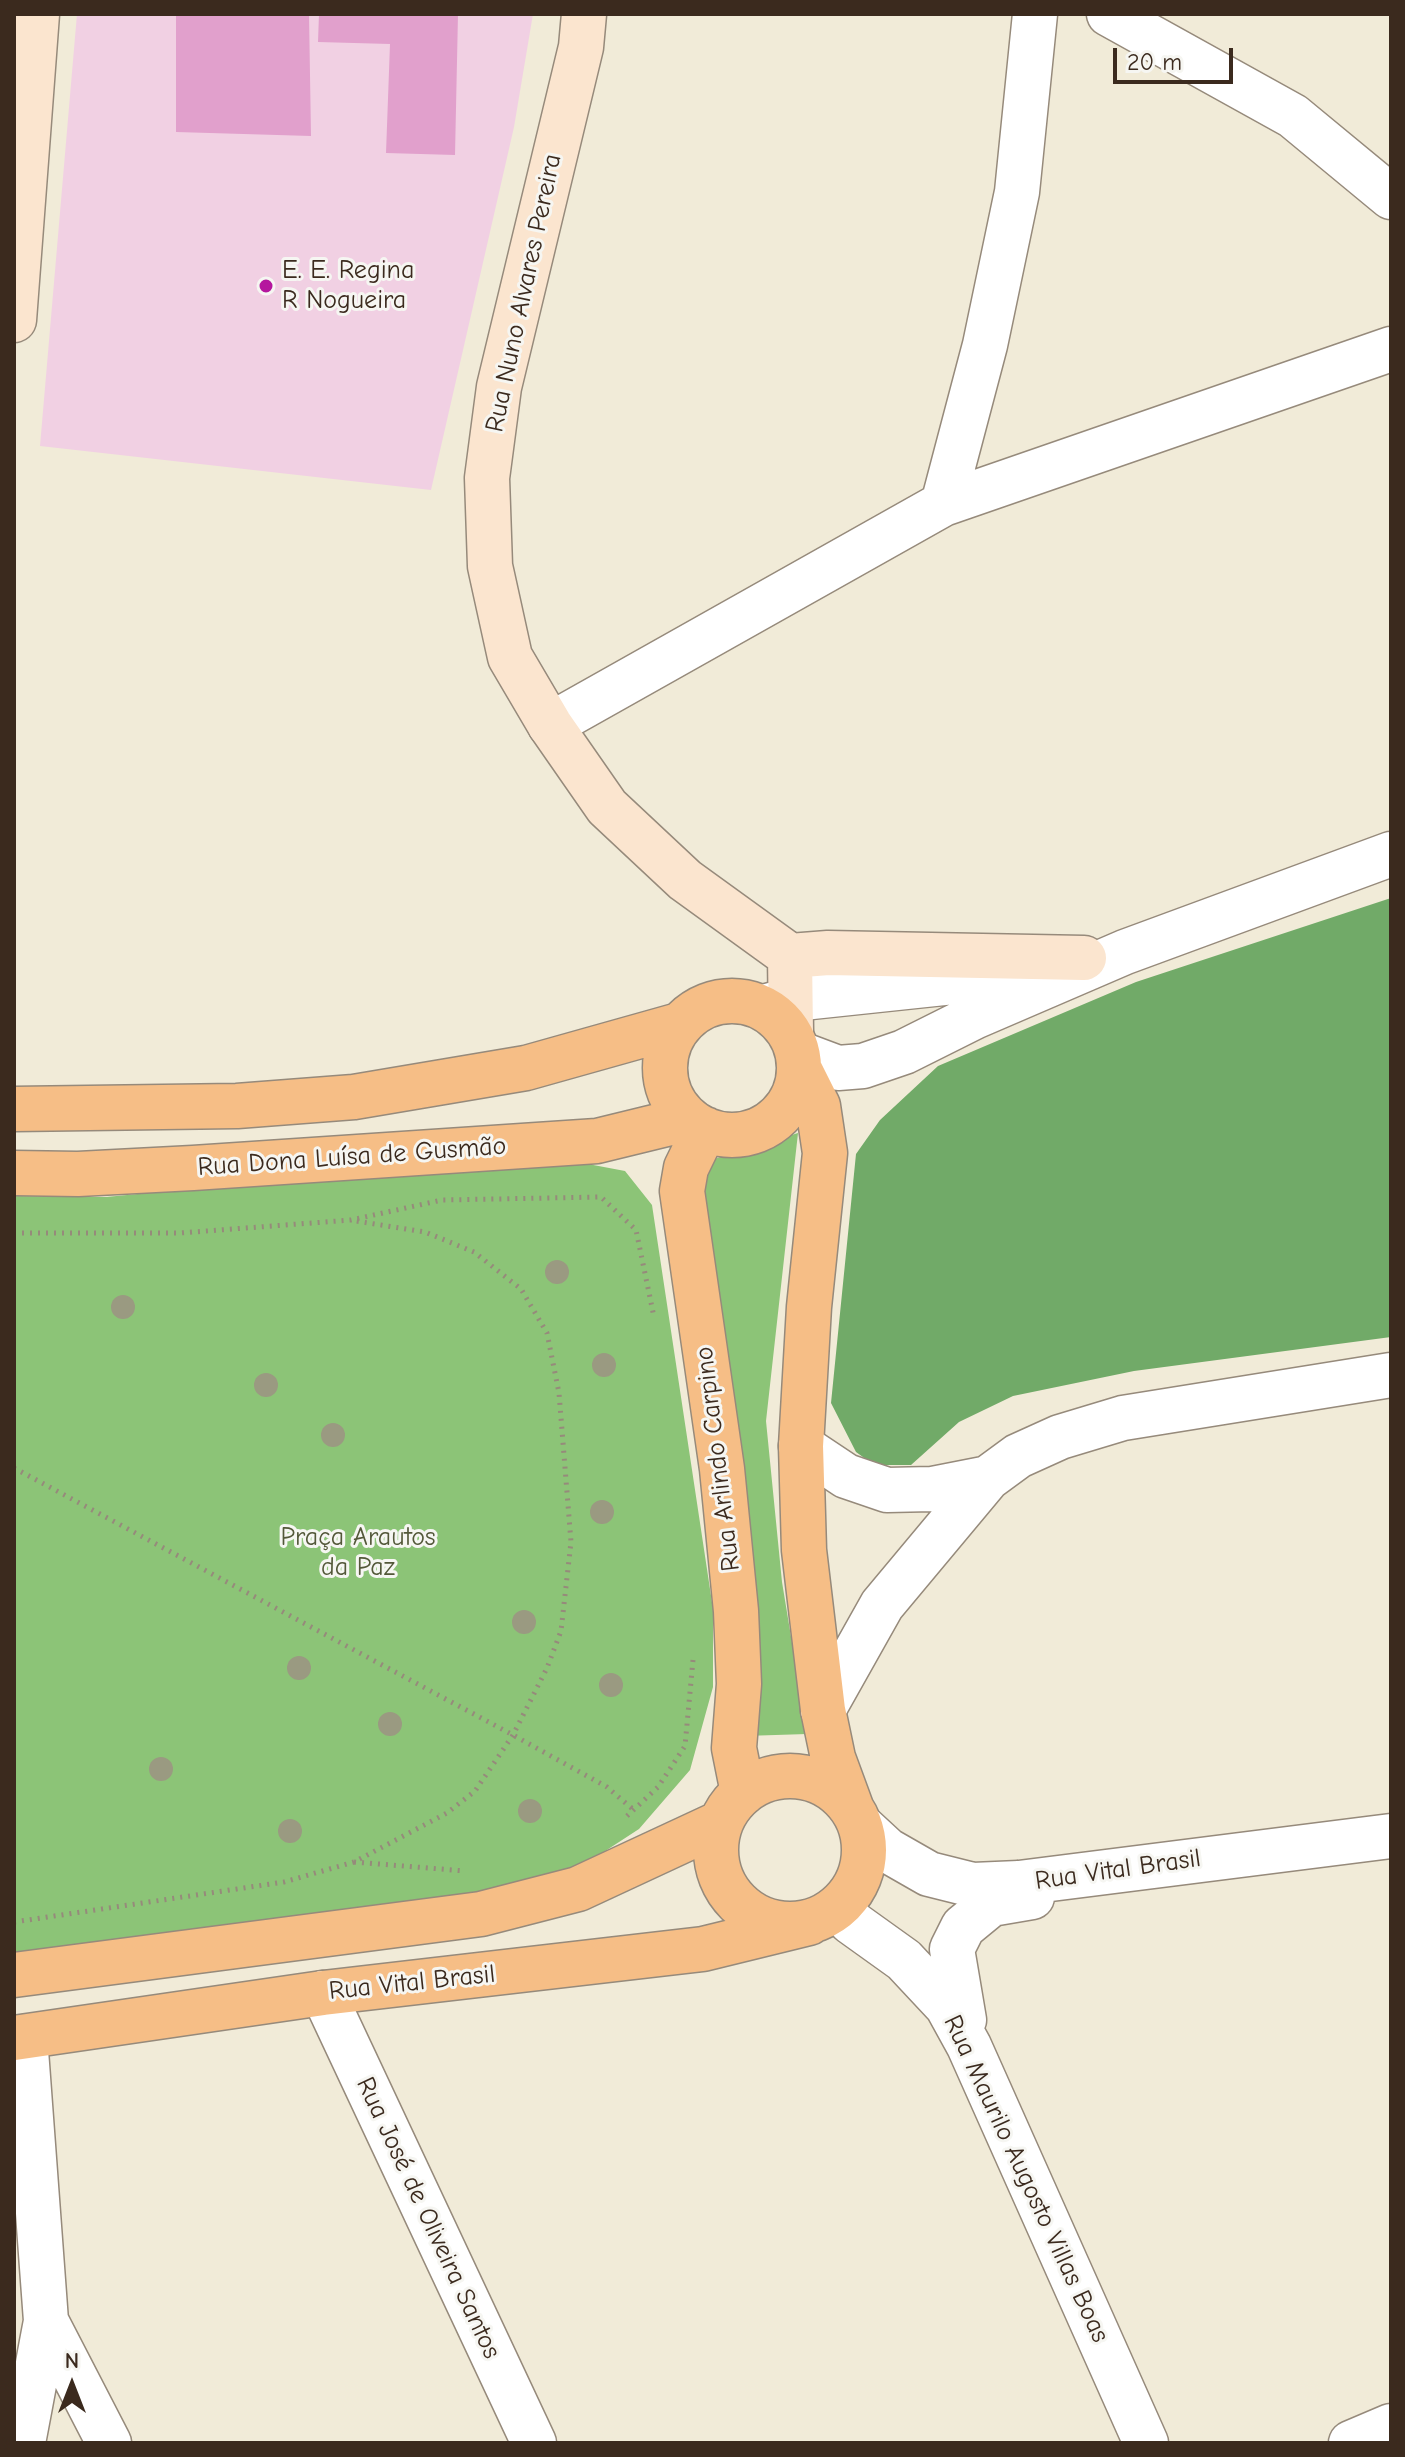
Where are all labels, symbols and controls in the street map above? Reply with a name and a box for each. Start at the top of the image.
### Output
scale bar [1117,32,1237,82]
text: 20 m [1127,48,1182,76]
street label: Rua Nuno Alvares Pereira [479,151,569,435]
place label: E. E. Regina R Nogueira [282,255,414,316]
marker: E. E. Regina R Nogueira [257,277,275,295]
street label: Rua Dona Luísa de Gusmão [197,1131,507,1183]
street label: Rua Arlindo Carpino [689,1345,747,1573]
park label: Praça Arautos da Paz [280,1522,436,1584]
street label: Rua Vital Brasil [1033,1843,1203,1897]
street label: Rua Vital Brasil [327,1959,497,2007]
street label: Rua Maurilo Augosto Villas Boas [936,2010,1116,2348]
street label: Rua José de Oliveira Santos [349,2072,507,2364]
north arrow [32,2345,112,2425]
text: N [65,2348,79,2374]

